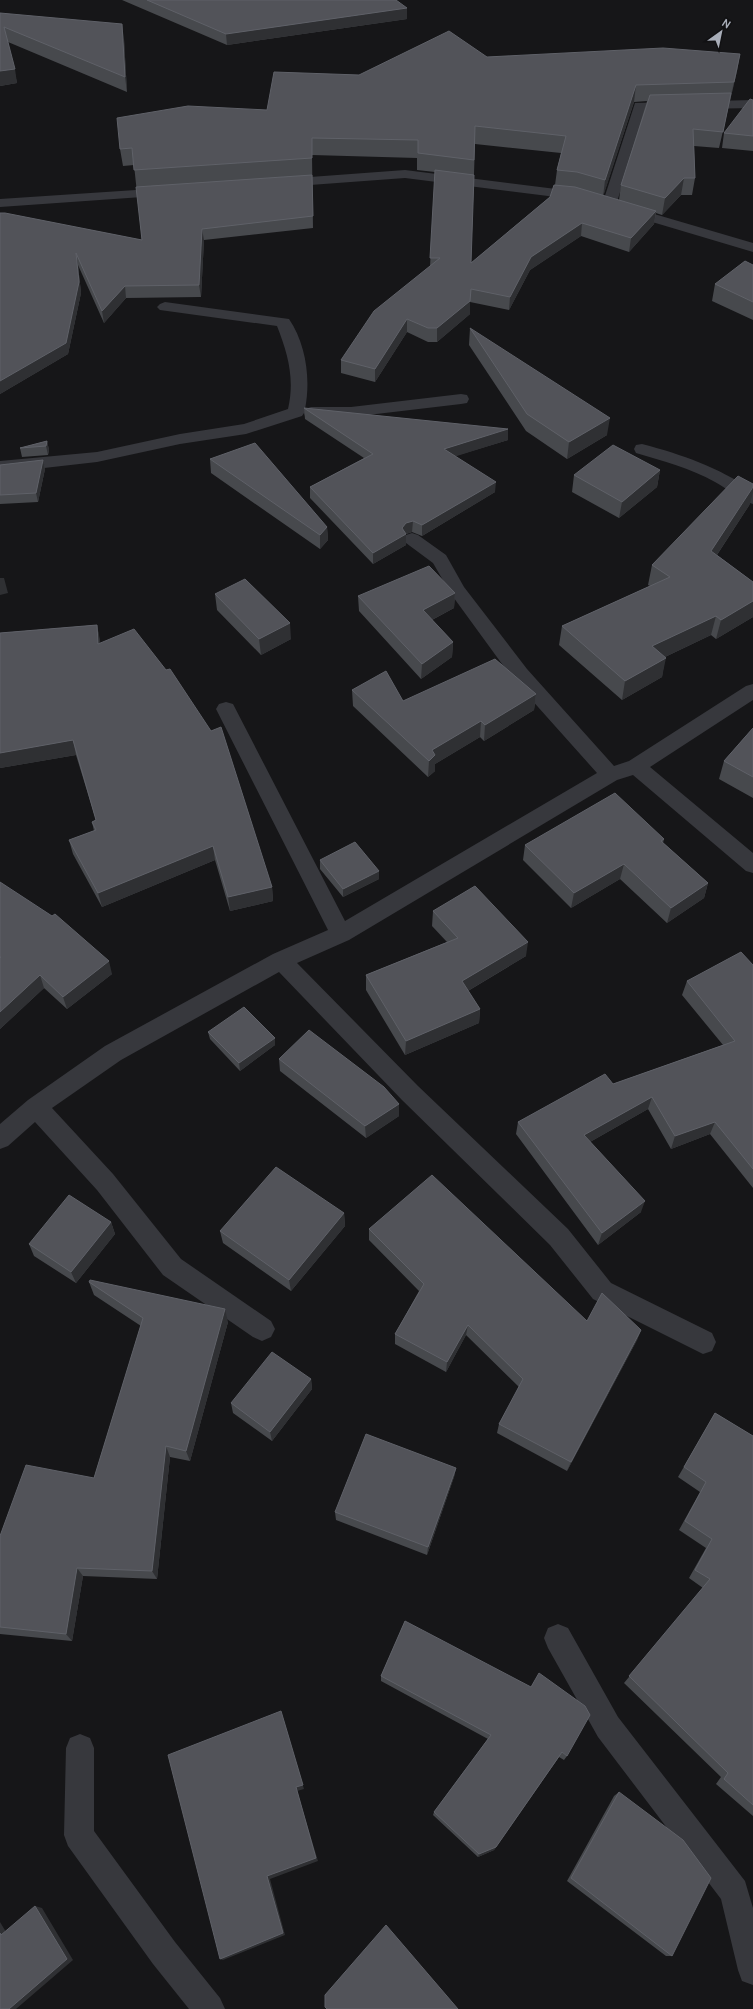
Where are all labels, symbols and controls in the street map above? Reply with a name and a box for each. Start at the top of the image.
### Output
north arrow [701,12,741,52]
text: N [719,16,734,32]

